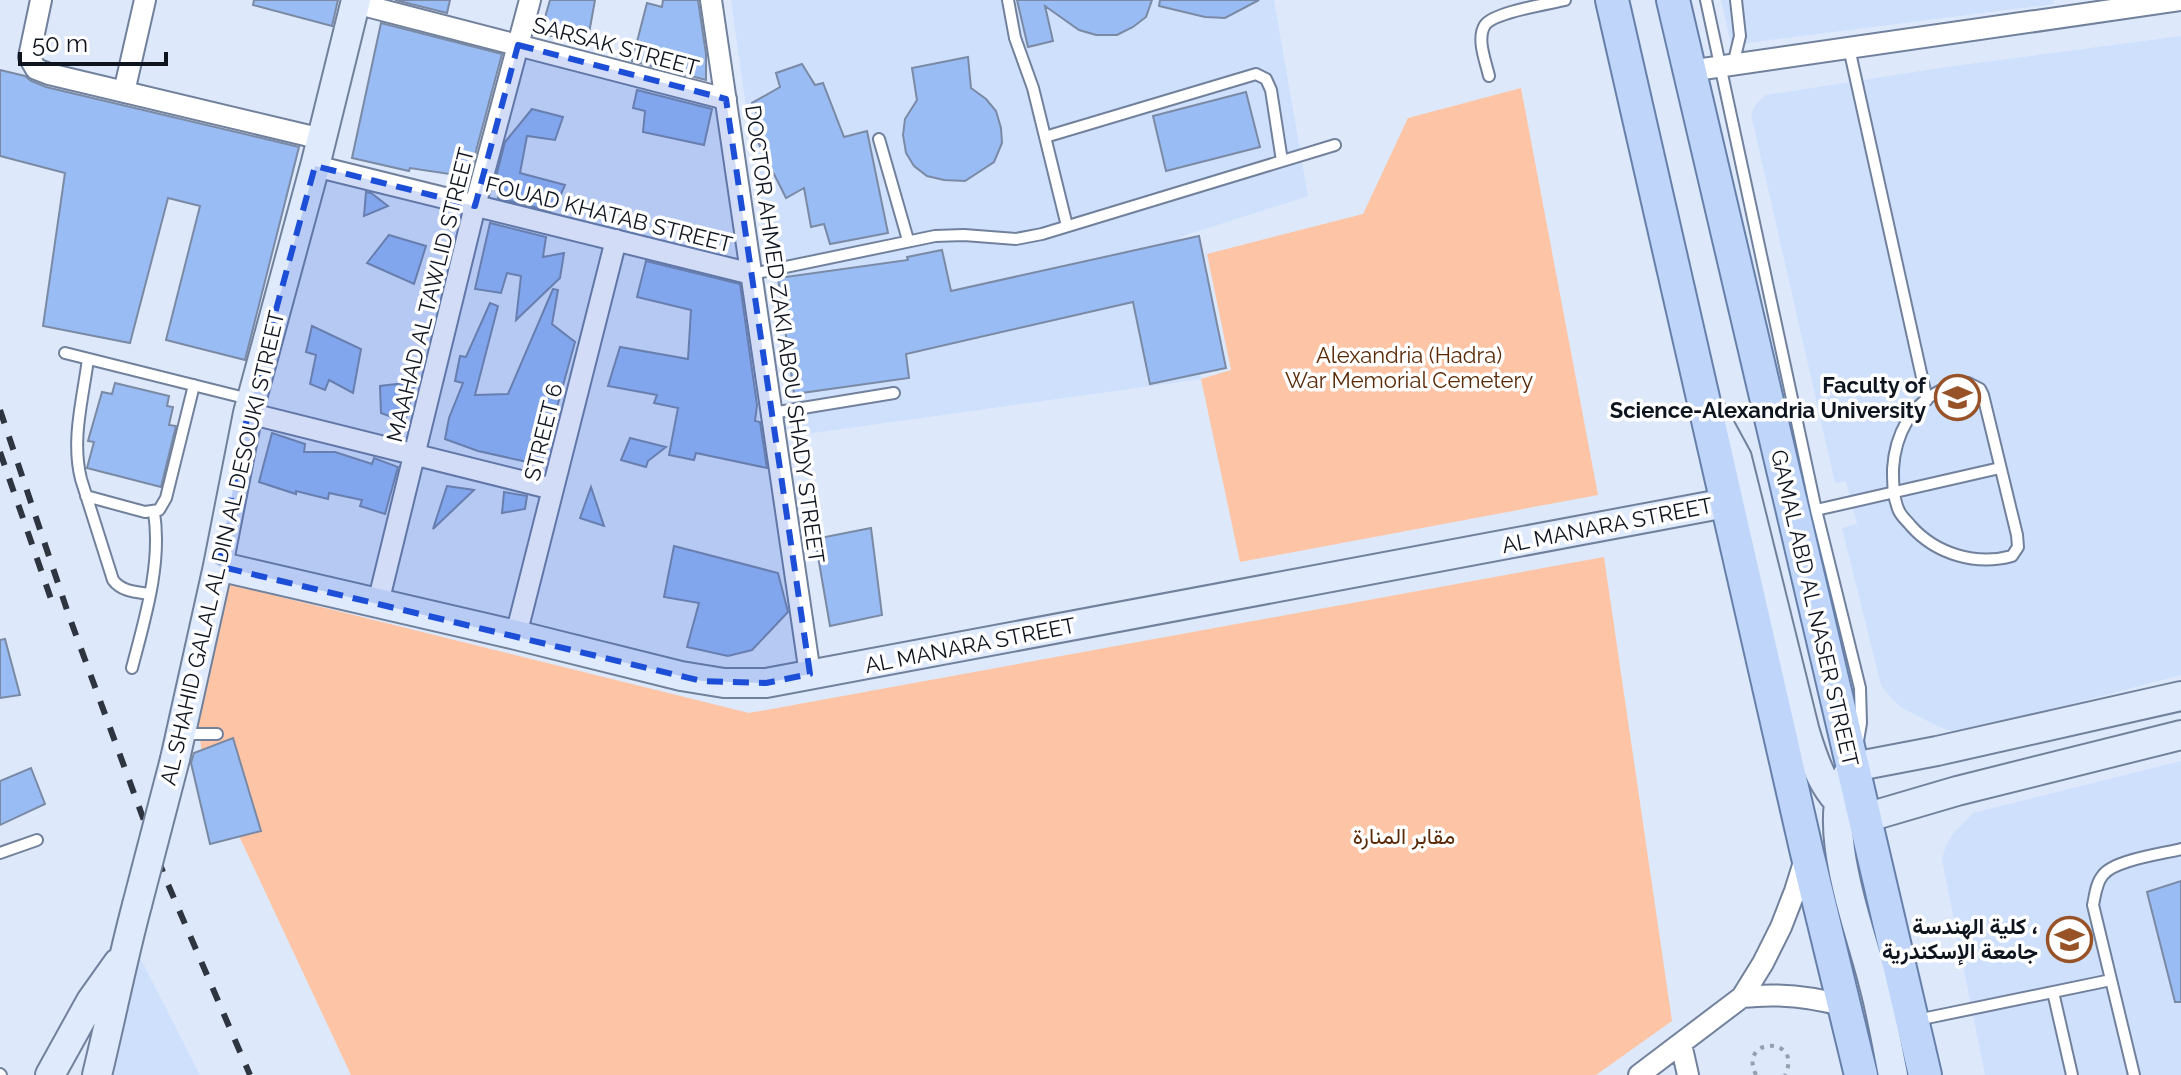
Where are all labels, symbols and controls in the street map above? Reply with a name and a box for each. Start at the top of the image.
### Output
street label: SARSAK STREET [530,11,703,81]
scale bar [20,16,166,66]
text: 50 m [32,29,88,58]
street label: DOCTOR AHMED ZAKI ABOU SHADY STREET [740,103,830,565]
street label: MAAHAD AL TAWLID STREET [381,145,479,445]
street label: FOUAD KHATAB STREET [483,171,736,257]
street label: AL SHAHID GALAL AL DIN AL DESOUKI STREET [155,308,289,788]
park label: Alexandria (Hadra) War Memorial Cemetery [1285,342,1533,393]
place label: Faculty of Science-Alexandria University [1610,372,1927,423]
school or university icon: Faculty of Science-Alexandria University [1933,374,1981,422]
street label: STREET 6 [518,381,568,483]
street label: GAMAL ABD AL NASER STREET [1766,447,1864,770]
street label: AL MANARA STREET [1499,492,1715,558]
street label: AL MANARA STREET [862,612,1078,678]
park label: مقابر المنارة [1353,823,1455,850]
place label: كلية الهندسة ، جامعة الإسكندرية [1882,913,2038,966]
school or university icon: كلية الهندسة ، جامعة الإسكندرية [2045,915,2093,963]

